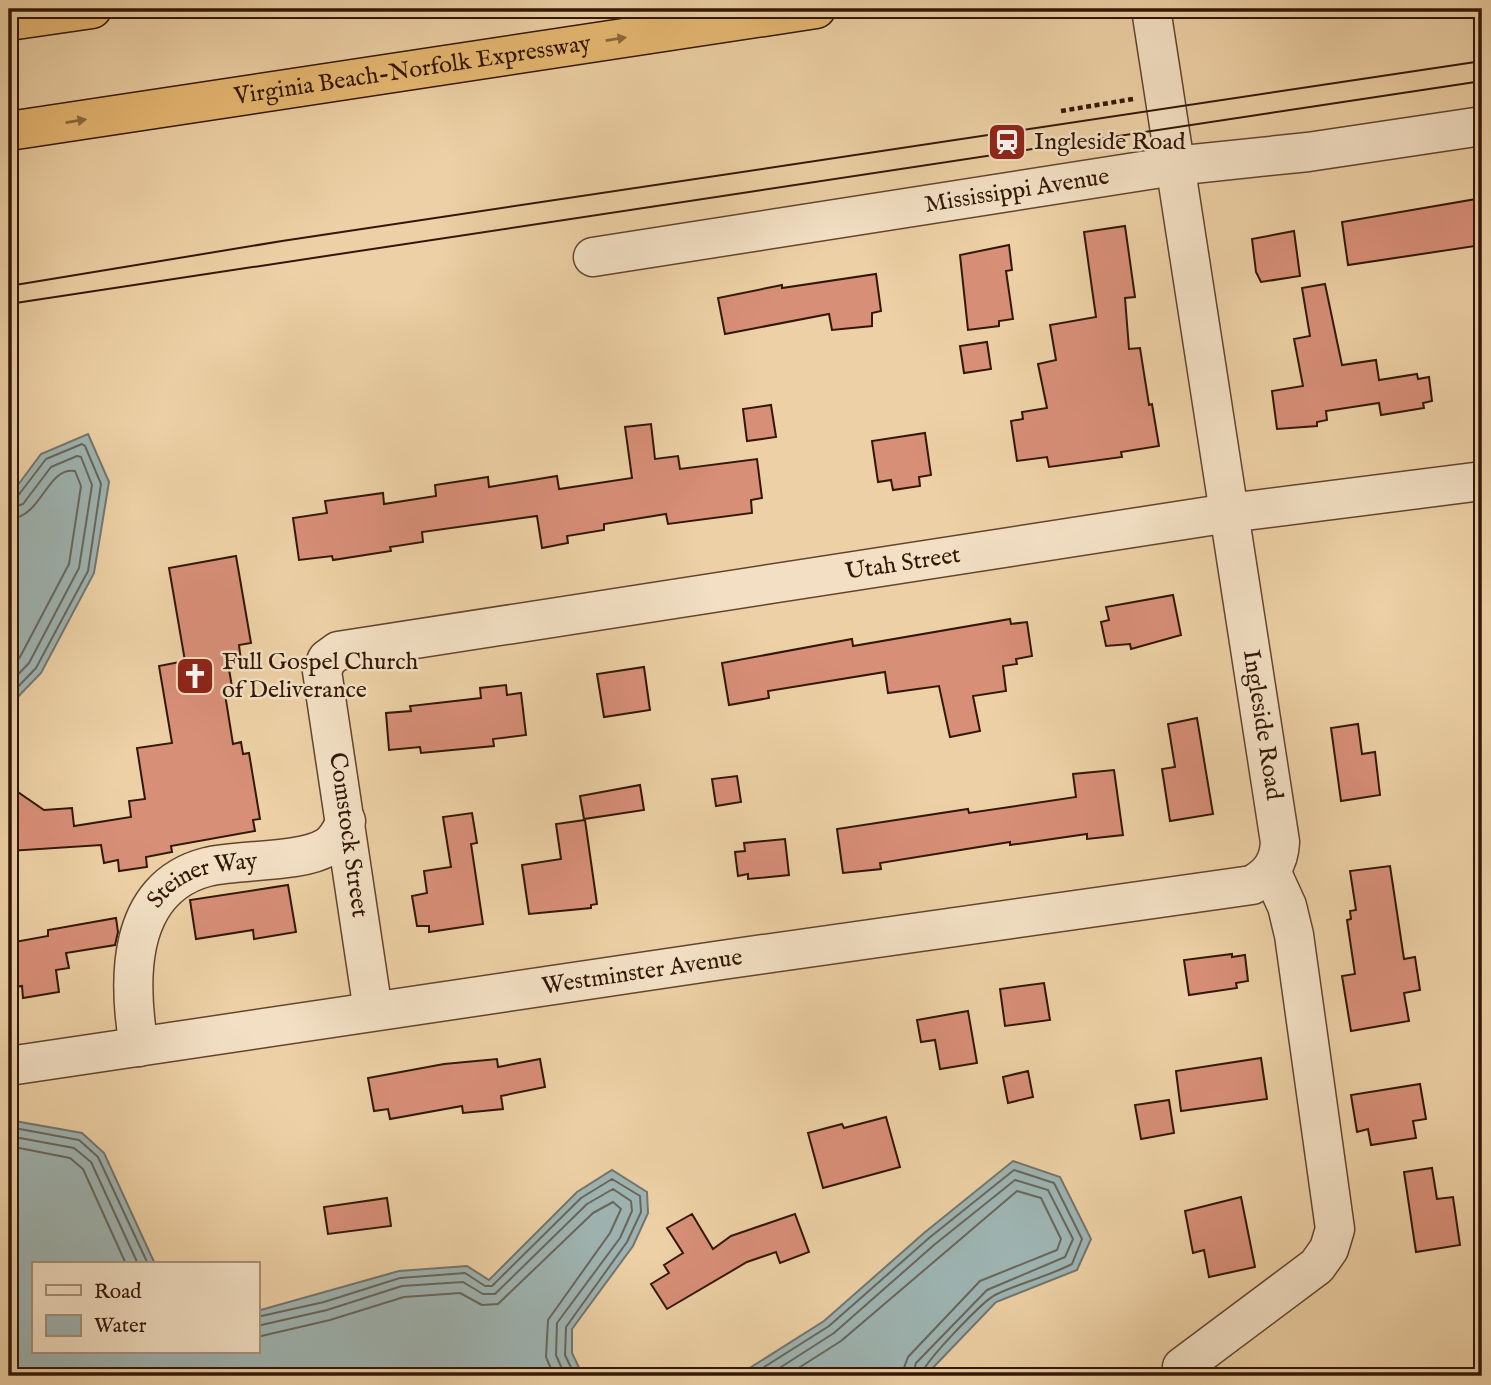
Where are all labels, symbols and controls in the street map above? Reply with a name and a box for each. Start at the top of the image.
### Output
street label: Virginia Beach-Norfolk Expressway [231,28,593,112]
one-way arrow [605,33,627,44]
one-way arrow [65,115,87,126]
station icon: Ingleside Road [986,121,1028,163]
place label: Ingleside Road [1034,127,1186,158]
street label: Mississippi Avenue [922,161,1111,220]
street label: Utah Street [843,539,963,588]
place label: Full Gospel Church of Deliverance [222,647,419,706]
street label: Ingleside Road [1235,648,1289,803]
church icon: Full Gospel Church of Deliverance [174,655,216,697]
street label: Comstock Street [321,751,375,919]
street label: Steiner Way [140,846,259,914]
street label: Westminster Avenue [540,942,744,1002]
legend [32,1262,259,1354]
text: Road [94,1279,142,1306]
text: Water [94,1313,147,1340]

